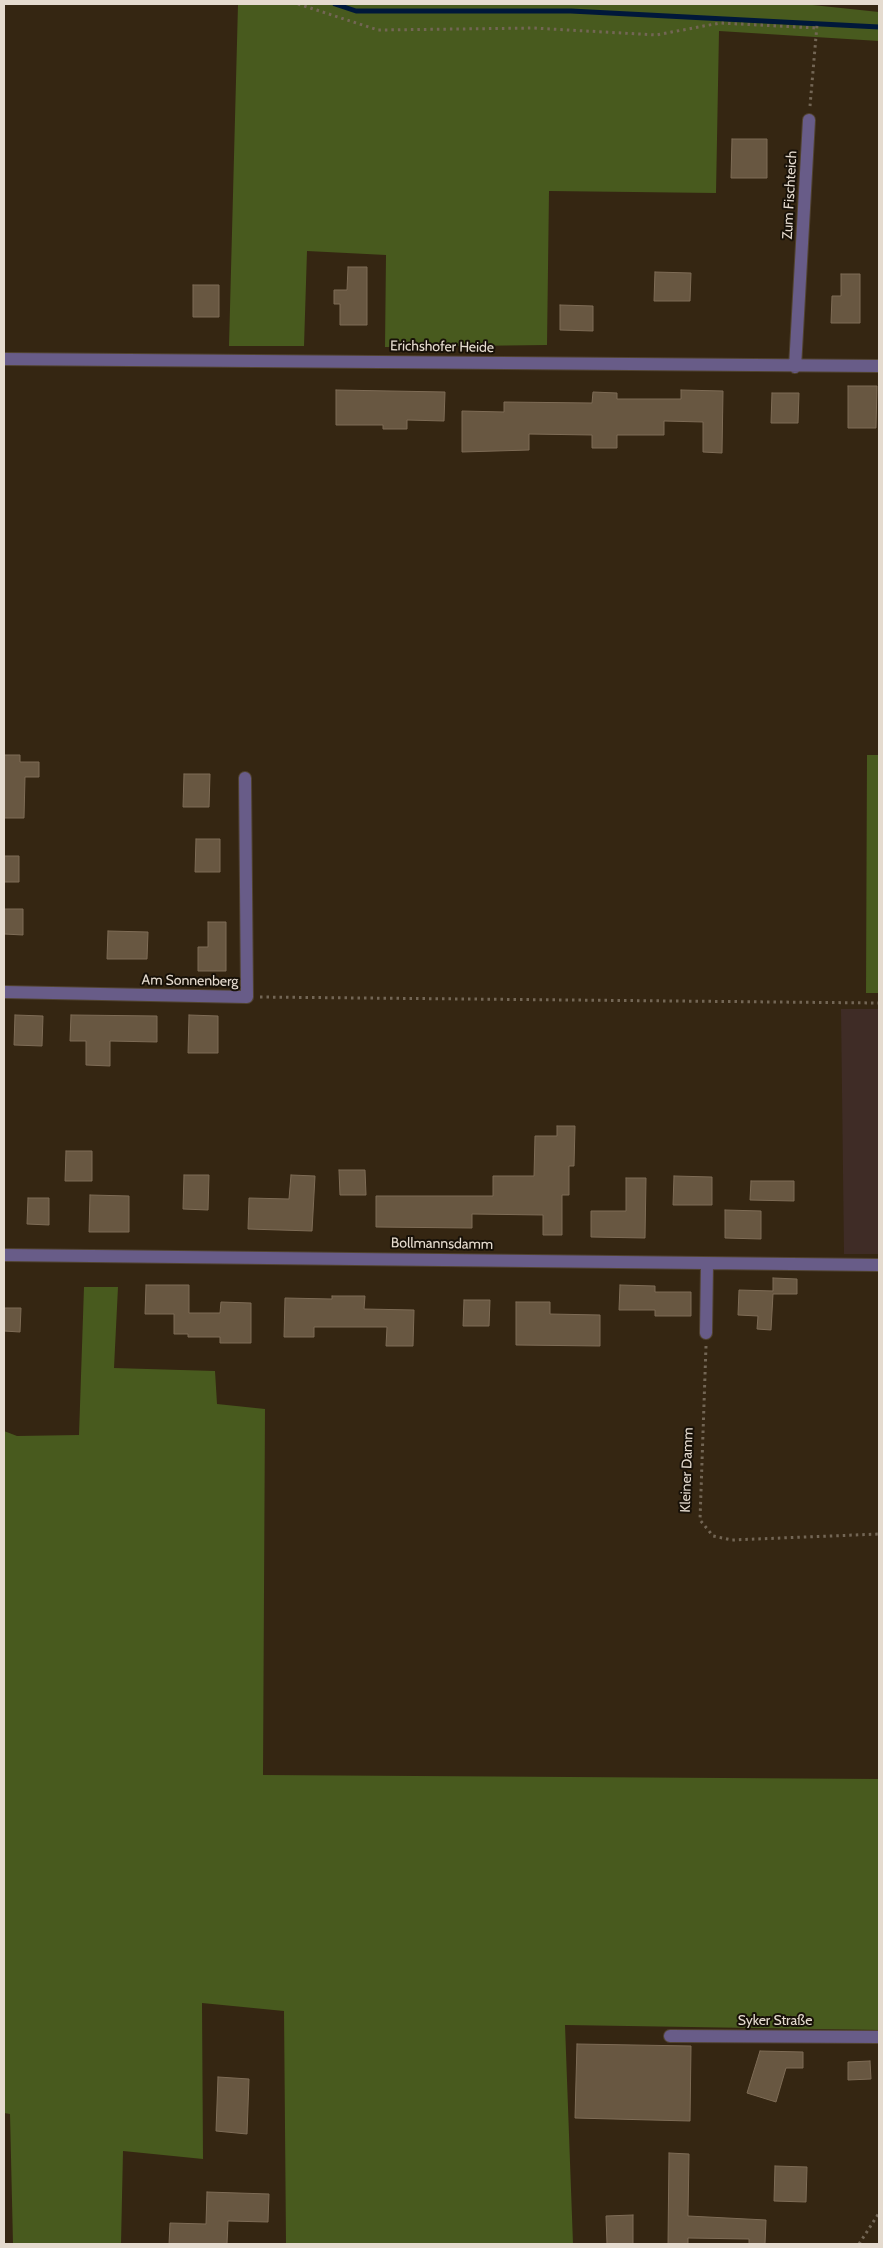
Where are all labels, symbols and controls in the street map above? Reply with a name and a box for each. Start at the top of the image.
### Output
street label: Zum Fischteich [779,150,801,240]
street label: Erichshofer Heide [390,338,494,356]
street label: Am Sonnenberg [141,972,239,990]
street label: Bollmannsdamm [391,1235,493,1253]
street label: Kleiner Damm [677,1427,697,1513]
street label: Syker Straße [738,2013,812,2029]

